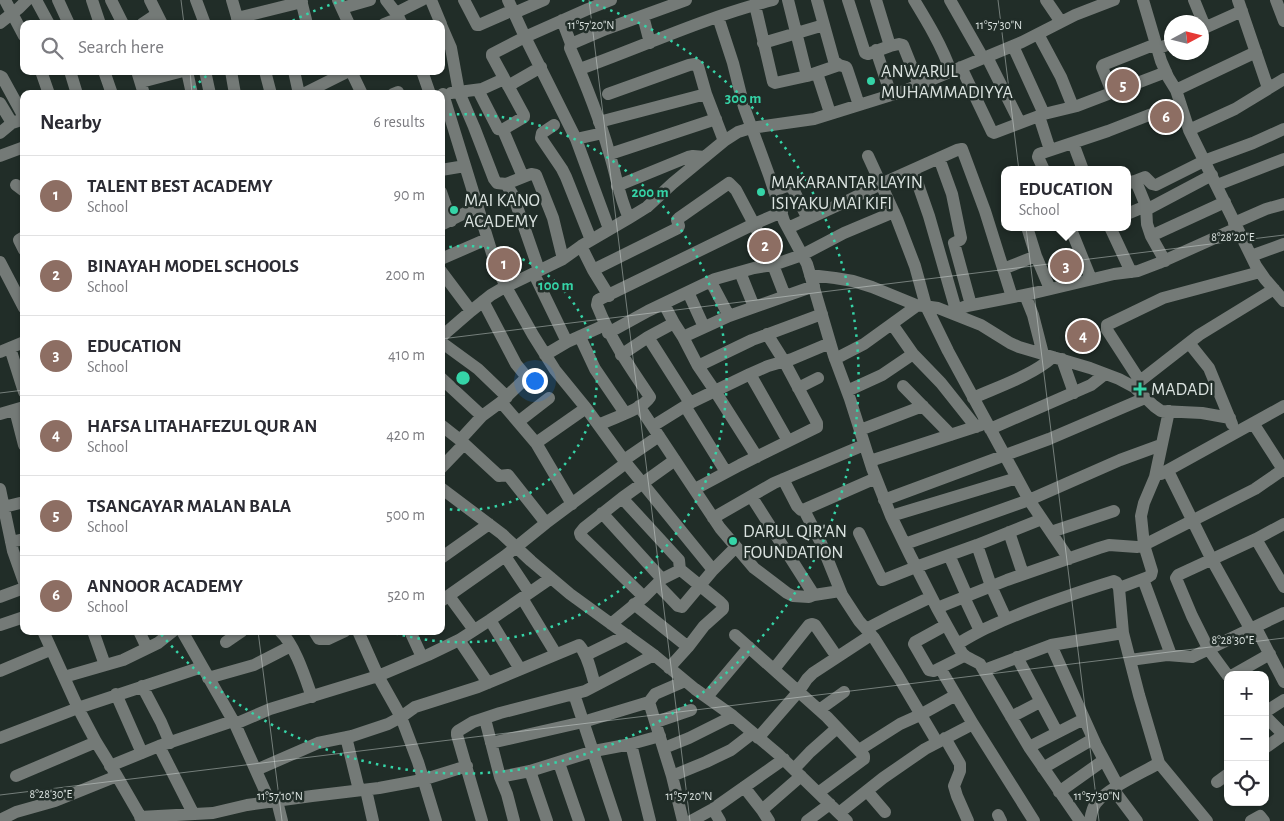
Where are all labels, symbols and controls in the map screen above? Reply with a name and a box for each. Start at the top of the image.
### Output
north arrow [1164,15,1209,60]
text: 11°57'20"N [567,19,615,31]
text: 11°57'30"N [976,19,1022,31]
search box [20,20,445,75]
icon: search [38,34,66,62]
text: Search here [78,38,164,57]
place label: ANWARUL MUHAMMADIYYA [881,63,1014,102]
pin: 5 [1107,66,1139,104]
marker: ANWARUL MUHAMMADIYYA [865,75,877,87]
text: 300 m [725,91,761,106]
pin: 6 [1150,98,1182,136]
text: Nearby [40,112,101,133]
text: 6 results [373,114,425,130]
popup [1001,166,1131,231]
place label: MAKARANTAR LAYIN ISIYAKU MAI KIFI [771,174,923,213]
text: TALENT BEST ACADEMY [87,177,273,196]
text: EDUCATION [1019,180,1113,199]
text: 200 m [631,185,669,200]
marker: MAKARANTAR LAYIN ISIYAKU MAI KIFI [755,186,767,198]
text: 1 [53,187,59,203]
text: 90 m [394,187,425,203]
place label: MAI KANO ACADEMY [464,192,540,231]
text: School [87,199,128,215]
text: School [1019,202,1060,218]
marker: MAI KANO ACADEMY [448,204,460,216]
pin: 2 [749,227,781,265]
text: 8°28'20"E [1211,231,1255,243]
pin: 1 [488,245,520,283]
pin: 3 [1050,247,1082,285]
text: BINAYAH MODEL SCHOOLS [87,257,299,276]
text: 2 [52,267,60,283]
text: 200 m [385,267,425,283]
text: 100 m [538,278,574,293]
text: School [87,279,128,295]
pin: 4 [1067,317,1099,355]
text: EDUCATION [87,337,182,356]
text: 3 [53,347,59,363]
text: 410 m [388,347,425,363]
text: School [87,359,128,375]
your location [522,368,548,394]
centre of rings [454,369,472,387]
place label: MADADI [1151,381,1214,399]
marker: MADADI [1133,382,1147,396]
text: HAFSA LITAHAFEZUL QUR AN [87,417,317,436]
text: 4 [52,427,60,443]
text: 420 m [386,427,425,443]
text: School [87,439,128,455]
text: TSANGAYAR MALAN BALA [87,497,291,516]
text: 5 [53,507,59,523]
text: 500 m [386,507,425,523]
text: School [87,519,128,535]
place label: DARUL QIR'AN FOUNDATION [743,523,847,562]
marker: DARUL QIR'AN FOUNDATION [727,535,739,547]
text: ANNOOR ACADEMY [87,577,243,596]
text: 6 [52,587,60,603]
text: 520 m [387,587,425,603]
text: School [87,599,128,615]
text: 8°28'30"E [1212,634,1255,646]
map controls [1224,671,1269,806]
button: + [1224,671,1269,716]
button: − [1224,716,1269,761]
button: locate [1224,761,1269,806]
text: 8°28'30"E [30,788,73,800]
text: 11°57'10"N [257,790,303,802]
text: 11°57'20"N [665,790,713,802]
text: 11°57'30"N [1074,790,1120,802]

